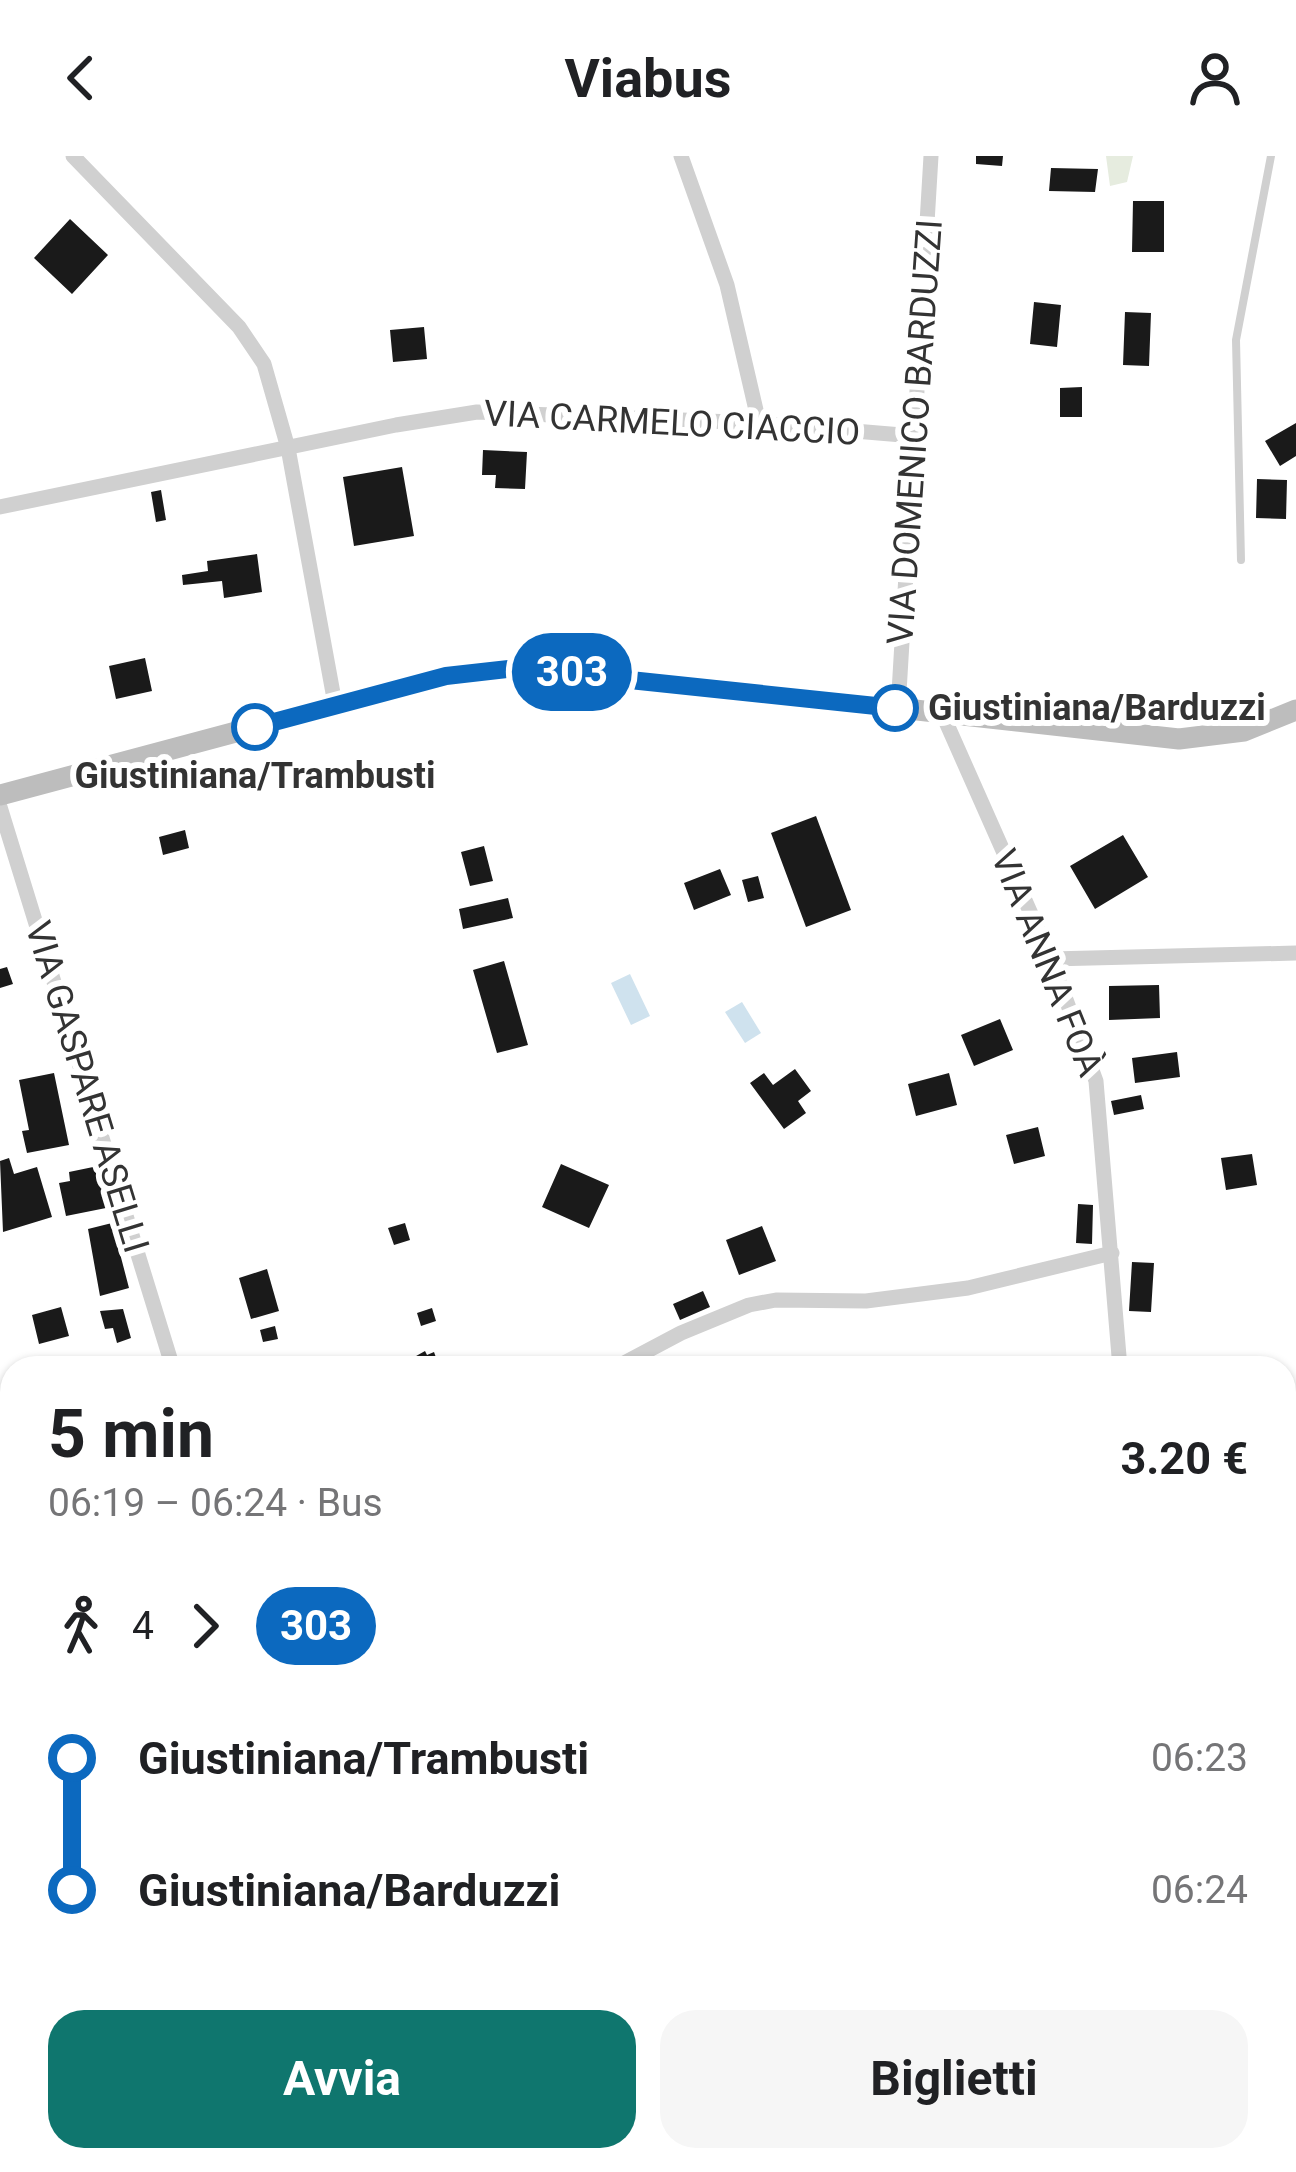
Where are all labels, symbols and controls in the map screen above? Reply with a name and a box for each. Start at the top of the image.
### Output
icon: back [48,45,114,111]
icon: person [1182,45,1248,111]
text: Viabus [565,47,731,110]
street label: VIA DOMENICO BARDUZZI [879,218,951,646]
street label: VIA CARMELO CIACCIO [483,392,861,454]
line badge: 303 [503,633,641,711]
text: 303 [536,647,608,696]
marker: Giustiniana/Barduzzi [873,686,917,730]
place label: Giustiniana/Barduzzi [928,687,1266,729]
marker: Giustiniana/Trambusti [233,705,277,749]
place label: Giustiniana/Trambusti [75,755,435,797]
street label: VIA ANNA FOÀ [982,843,1113,1083]
street label: VIA GASPARE ASELLI [17,916,157,1258]
text: 5 min [48,1396,214,1473]
text: 3.20 € [1120,1432,1248,1485]
text: 06:19 – 06:24 · Bus [48,1480,383,1526]
icon: walk [48,1593,114,1659]
icon: forward [172,1593,238,1659]
text: 303 [280,1601,352,1650]
text: 4 [132,1603,154,1649]
text: Giustiniana/Trambusti [138,1732,589,1785]
text: 06:23 [1151,1735,1248,1781]
text: Giustiniana/Barduzzi [138,1864,560,1917]
text: 06:24 [1151,1867,1248,1913]
button: Avvia [48,2010,636,2148]
button: Biglietti [660,2010,1248,2148]

